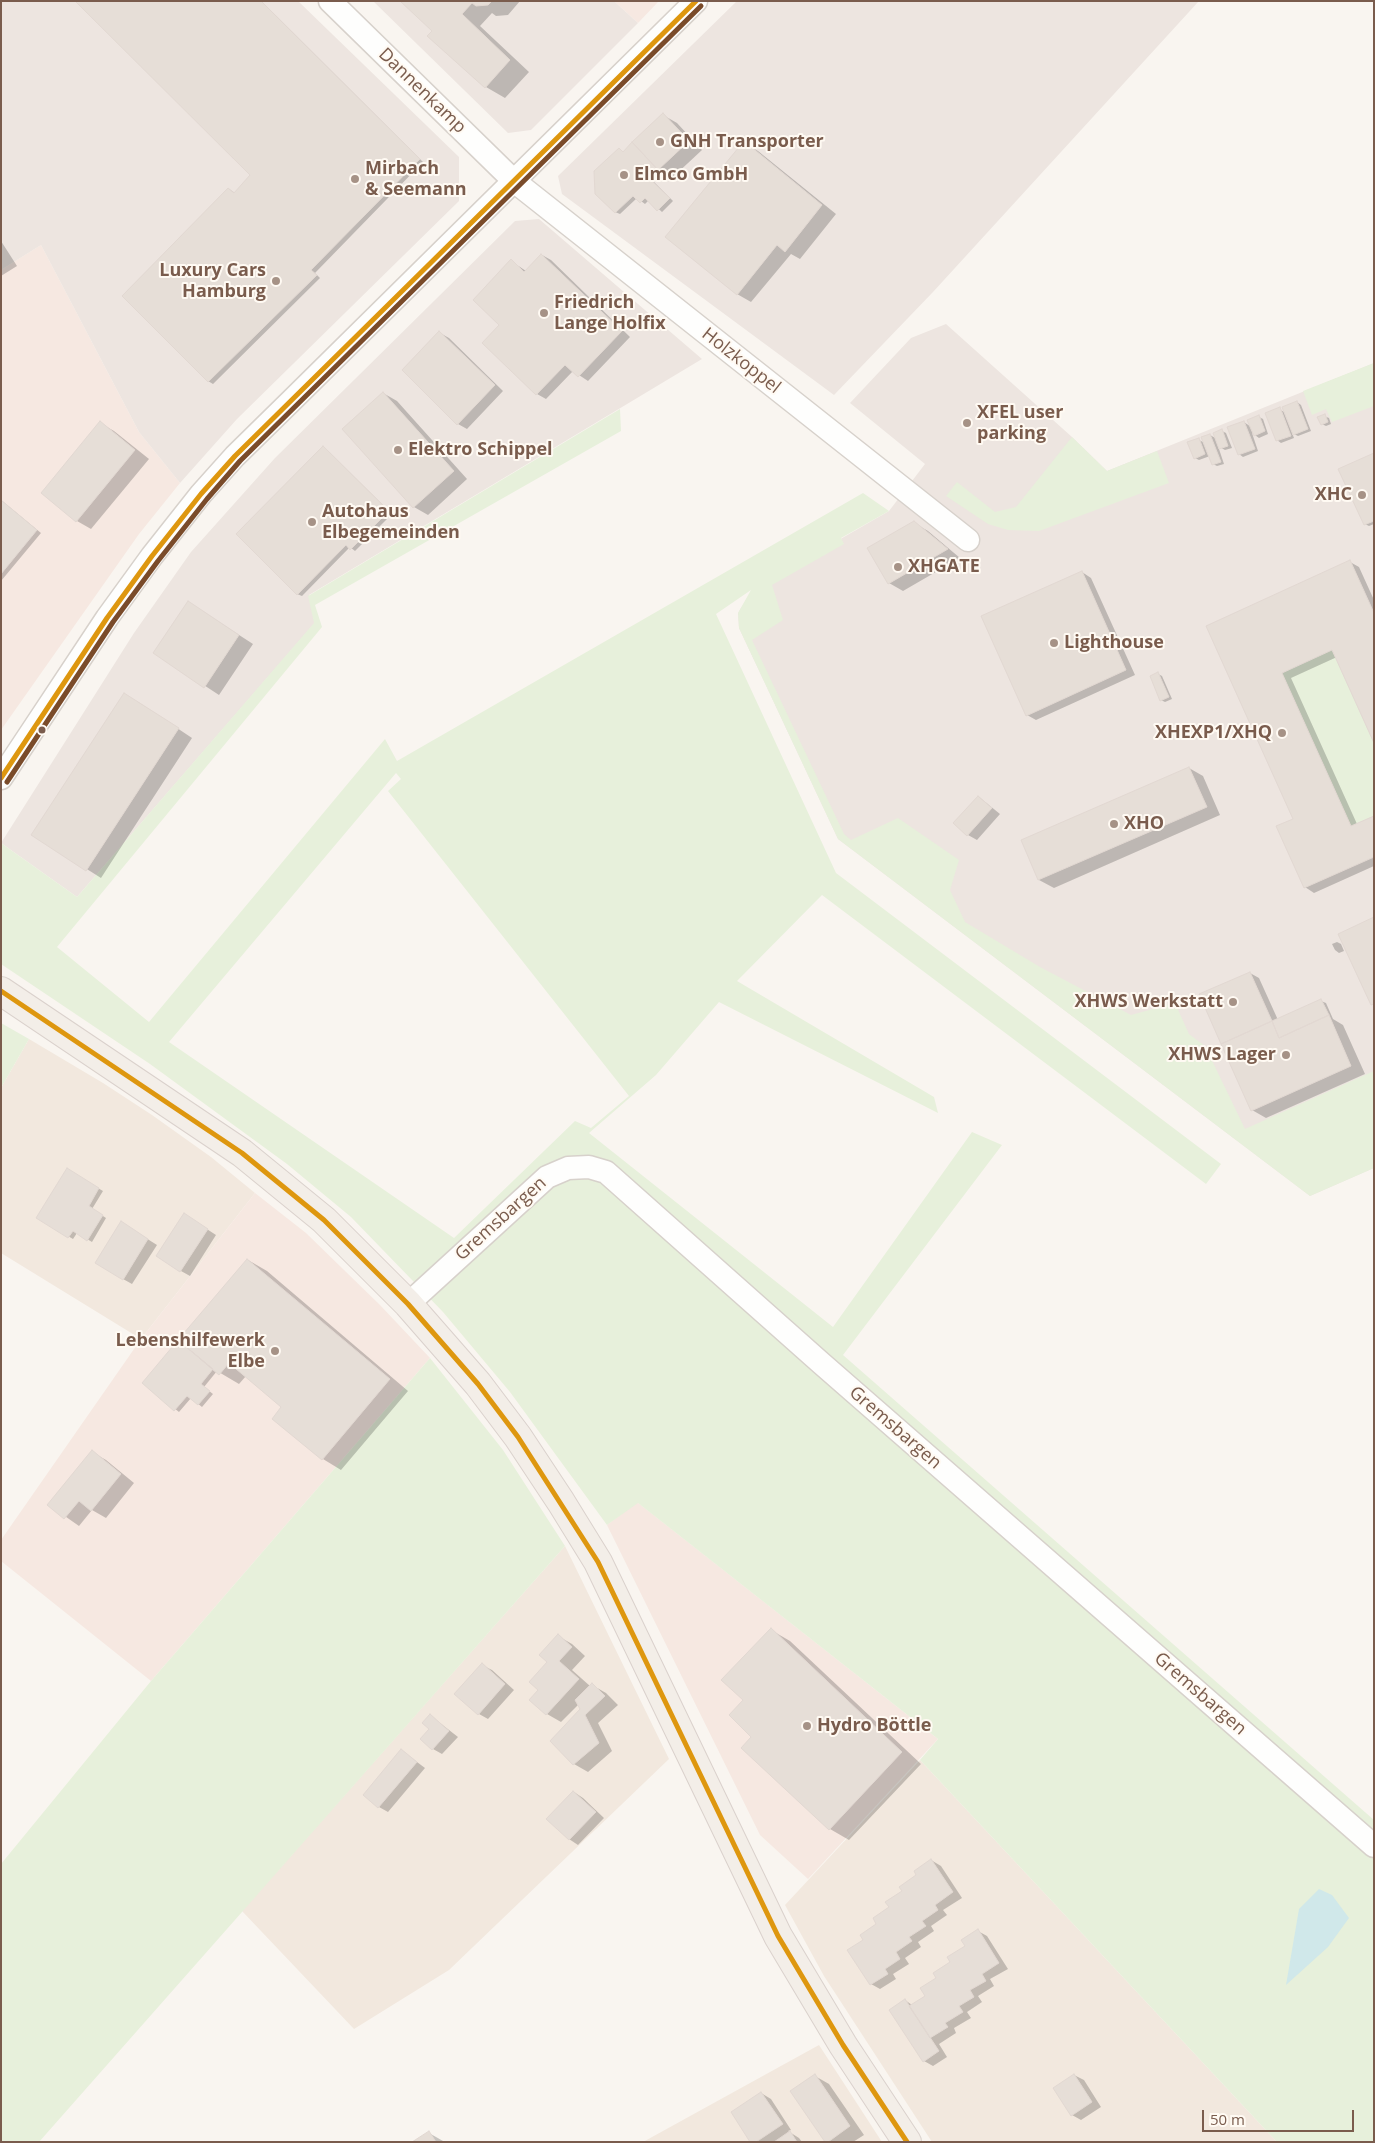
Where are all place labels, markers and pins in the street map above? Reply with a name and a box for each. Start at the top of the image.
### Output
place label: GNH Transporter [670,131,824,153]
marker: GNH Transporter [654,136,666,148]
place label: Mirbach & Seemann [365,158,467,200]
place label: Elmco GmbH [634,164,748,186]
marker: Elmco GmbH [618,169,630,181]
marker: Mirbach & Seemann [349,173,361,185]
place label: Luxury Cars Hamburg [159,260,266,302]
marker: Luxury Cars Hamburg [270,275,282,287]
place label: Friedrich Lange Holfix [554,292,666,334]
marker: Friedrich Lange Holfix [538,307,550,319]
place label: XFEL user parking [977,402,1063,444]
marker: XFEL user parking [961,417,973,429]
place label: Elektro Schippel [408,439,553,461]
marker: Elektro Schippel [392,444,404,456]
place label: XHC [1315,484,1352,506]
marker: XHC [1356,489,1368,501]
place label: Autohaus Elbegemeinden [322,501,460,544]
marker: Autohaus Elbegemeinden [306,516,318,528]
place label: XHGATE [908,556,980,578]
marker: XHGATE [892,561,904,573]
place label: Lighthouse [1064,632,1164,654]
marker: Lighthouse [1048,637,1060,649]
place label: XHEXP1/XHQ [1155,722,1272,744]
unlabelled marker [37,725,47,735]
marker: XHEXP1/XHQ [1276,727,1288,739]
place label: XHO [1124,813,1164,835]
marker: XHO [1108,818,1120,830]
place label: XHWS Werkstatt [1075,991,1223,1013]
marker: XHWS Werkstatt [1227,996,1239,1008]
place label: XHWS Lager [1168,1044,1276,1066]
marker: XHWS Lager [1280,1049,1292,1061]
place label: Lebenshilfewerk Elbe [116,1330,265,1372]
marker: Lebenshilfewerk Elbe [269,1345,281,1357]
place label: Hydro Böttle [817,1715,931,1737]
marker: Hydro Böttle [801,1720,813,1732]

